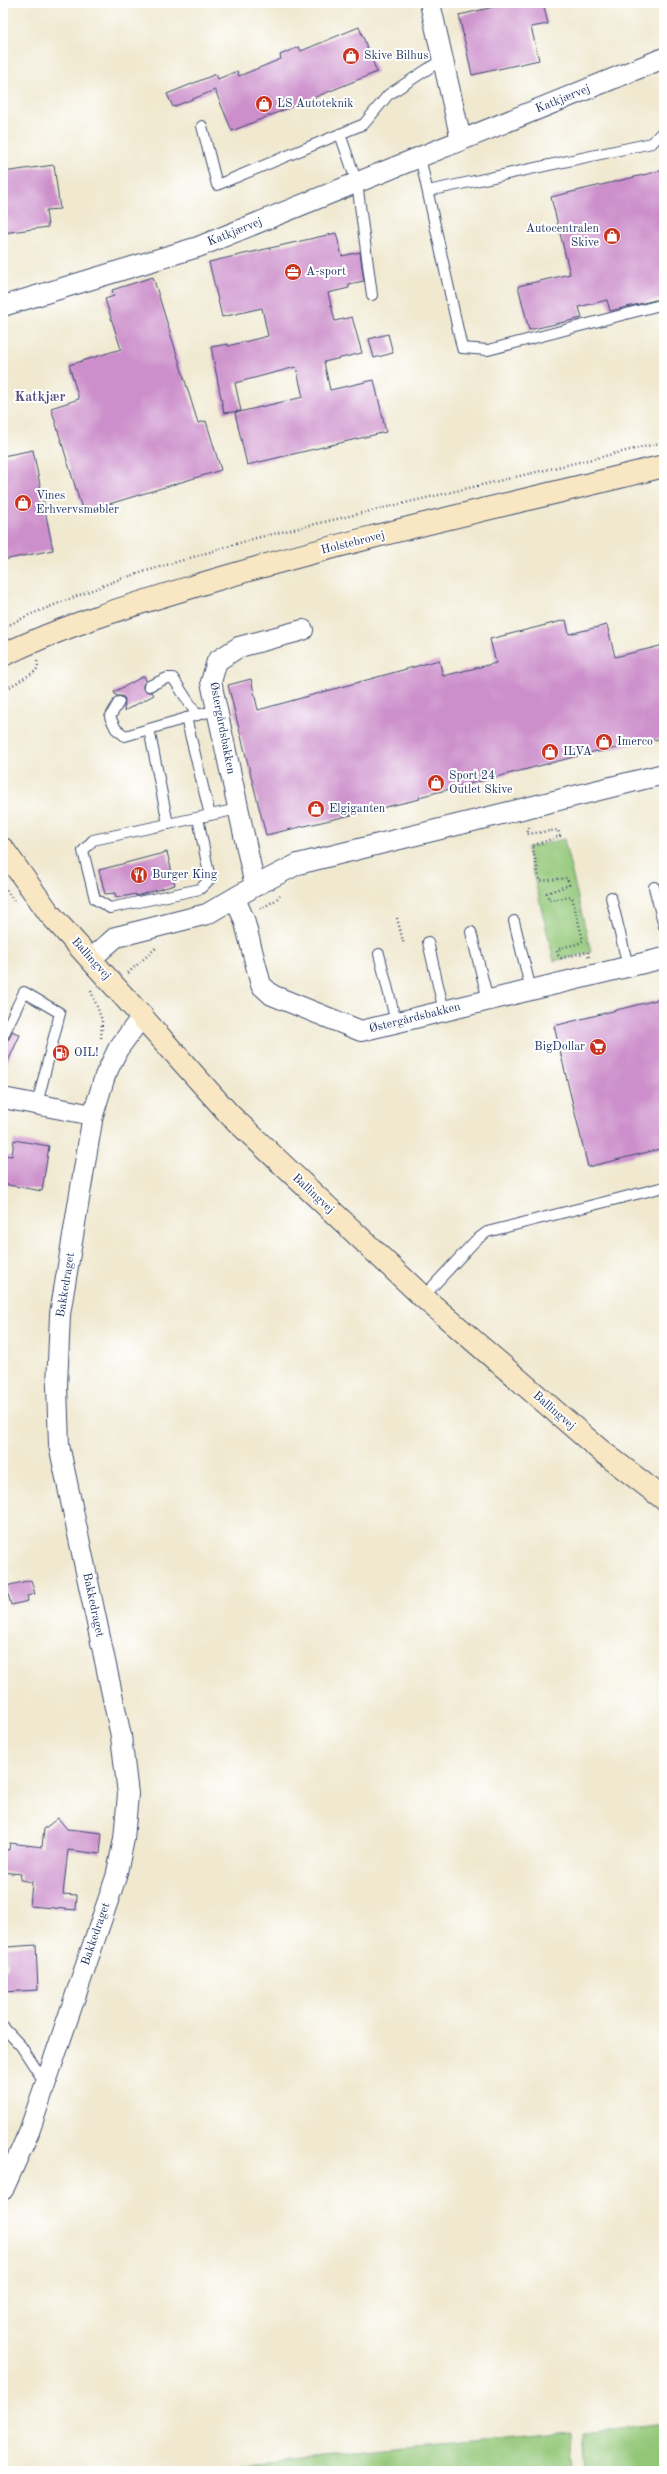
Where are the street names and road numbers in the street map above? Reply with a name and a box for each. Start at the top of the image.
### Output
street label: Katkjærvej [534,83,592,115]
street label: Katkjærvej [206,216,264,248]
street label: Holstebrovej [320,529,386,557]
street label: Østergårdsbakken [207,681,237,776]
street label: Ballingvej [69,936,113,982]
street label: Østergårdsbakken [368,1001,462,1035]
street label: Ballingvej [290,1172,336,1216]
street label: Bakkedraget [55,1252,77,1318]
street label: Ballingvej [530,1389,578,1433]
street label: Bakkedraget [80,1572,106,1638]
street label: Bakkedraget [80,1901,112,1967]

